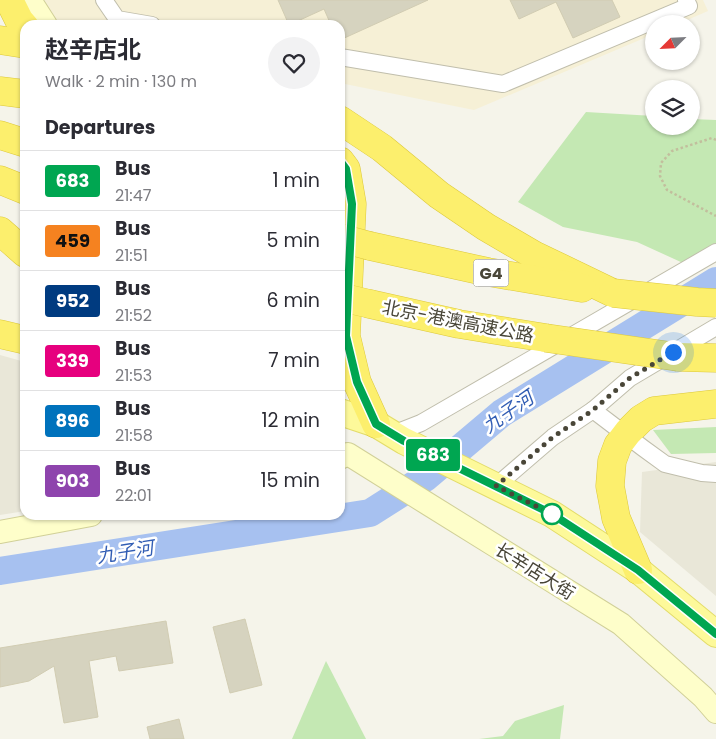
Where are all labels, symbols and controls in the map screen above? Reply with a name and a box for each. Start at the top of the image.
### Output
north arrow [645,15,700,70]
map controls [645,15,700,135]
text: 赵辛店北 [45,33,141,66]
button: heart [268,37,320,89]
text: Walk · 2 min · 130 m [45,70,197,93]
button: layers [645,80,700,135]
text: Departures [45,114,155,141]
text: Bus [115,155,151,182]
text: 1 min [272,167,320,194]
text: 683 [55,168,90,193]
text: 21:47 [115,184,152,207]
text: Bus [115,215,151,242]
text: 5 min [267,227,320,254]
text: 459 [55,228,90,253]
text: 21:51 [115,244,148,267]
road number: G4 [474,260,508,286]
text: Bus [115,275,151,302]
text: 6 min [266,287,320,314]
text: 952 [56,288,89,313]
street label: 北京-港澳高速公路 [380,294,536,348]
text: 21:52 [115,304,152,327]
text: Bus [115,335,151,362]
your location [661,340,686,365]
text: 7 min [268,347,320,374]
text: 339 [56,348,89,373]
text: 21:53 [115,364,152,387]
water label: 九子河 [477,382,542,439]
text: Bus [115,395,151,422]
text: 12 min [262,407,320,434]
text: 896 [55,408,90,433]
text: 21:58 [115,424,153,447]
line badge: 683 [404,439,462,471]
text: 683 [416,442,450,467]
text: Bus [115,455,151,482]
text: 15 min [261,467,320,494]
text: 903 [56,468,89,493]
text: 22:01 [115,484,152,507]
unlabelled marker [541,503,563,525]
water label: 九子河 [95,534,159,570]
street label: 长辛店大街 [490,537,580,605]

